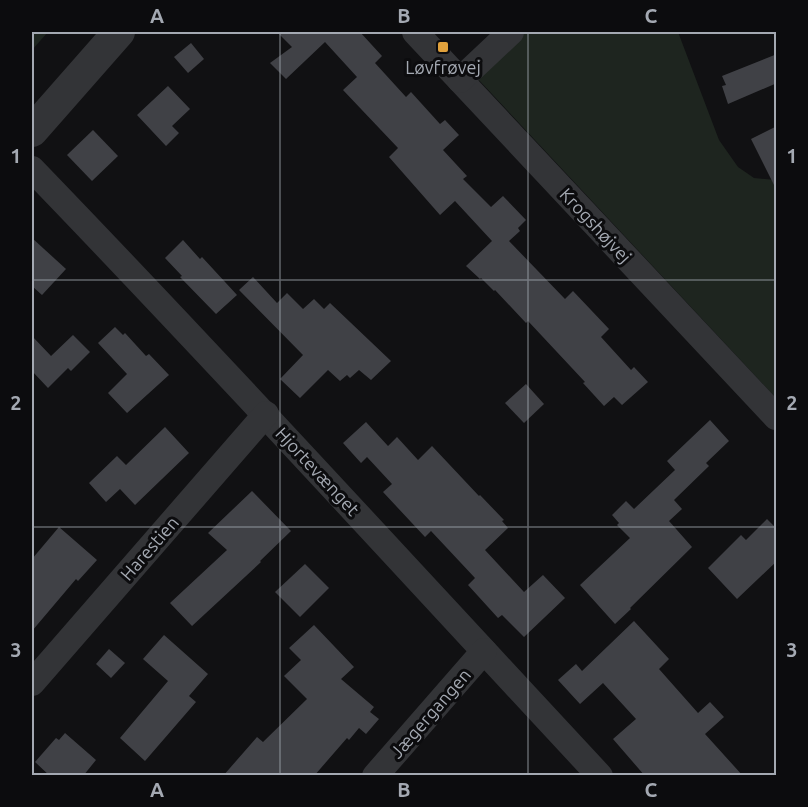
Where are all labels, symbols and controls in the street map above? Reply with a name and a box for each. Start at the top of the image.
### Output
text: A [150,4,164,27]
text: B [397,4,411,27]
text: C [645,4,658,27]
marker: Løvfrøvej [436,40,450,54]
place label: Løvfrøvej [405,57,481,77]
text: 1 [10,144,22,167]
text: 1 [786,144,798,167]
street label: Krogshøjvej [556,184,636,266]
text: 2 [10,391,22,414]
text: 2 [786,391,798,414]
street label: Hjortevænget [272,423,364,519]
street label: Harestien [116,512,182,584]
text: 3 [10,638,22,661]
text: 3 [786,638,798,661]
street label: Jægergangen [386,664,474,762]
text: A [150,778,164,801]
text: B [397,778,411,801]
text: C [645,778,658,801]

